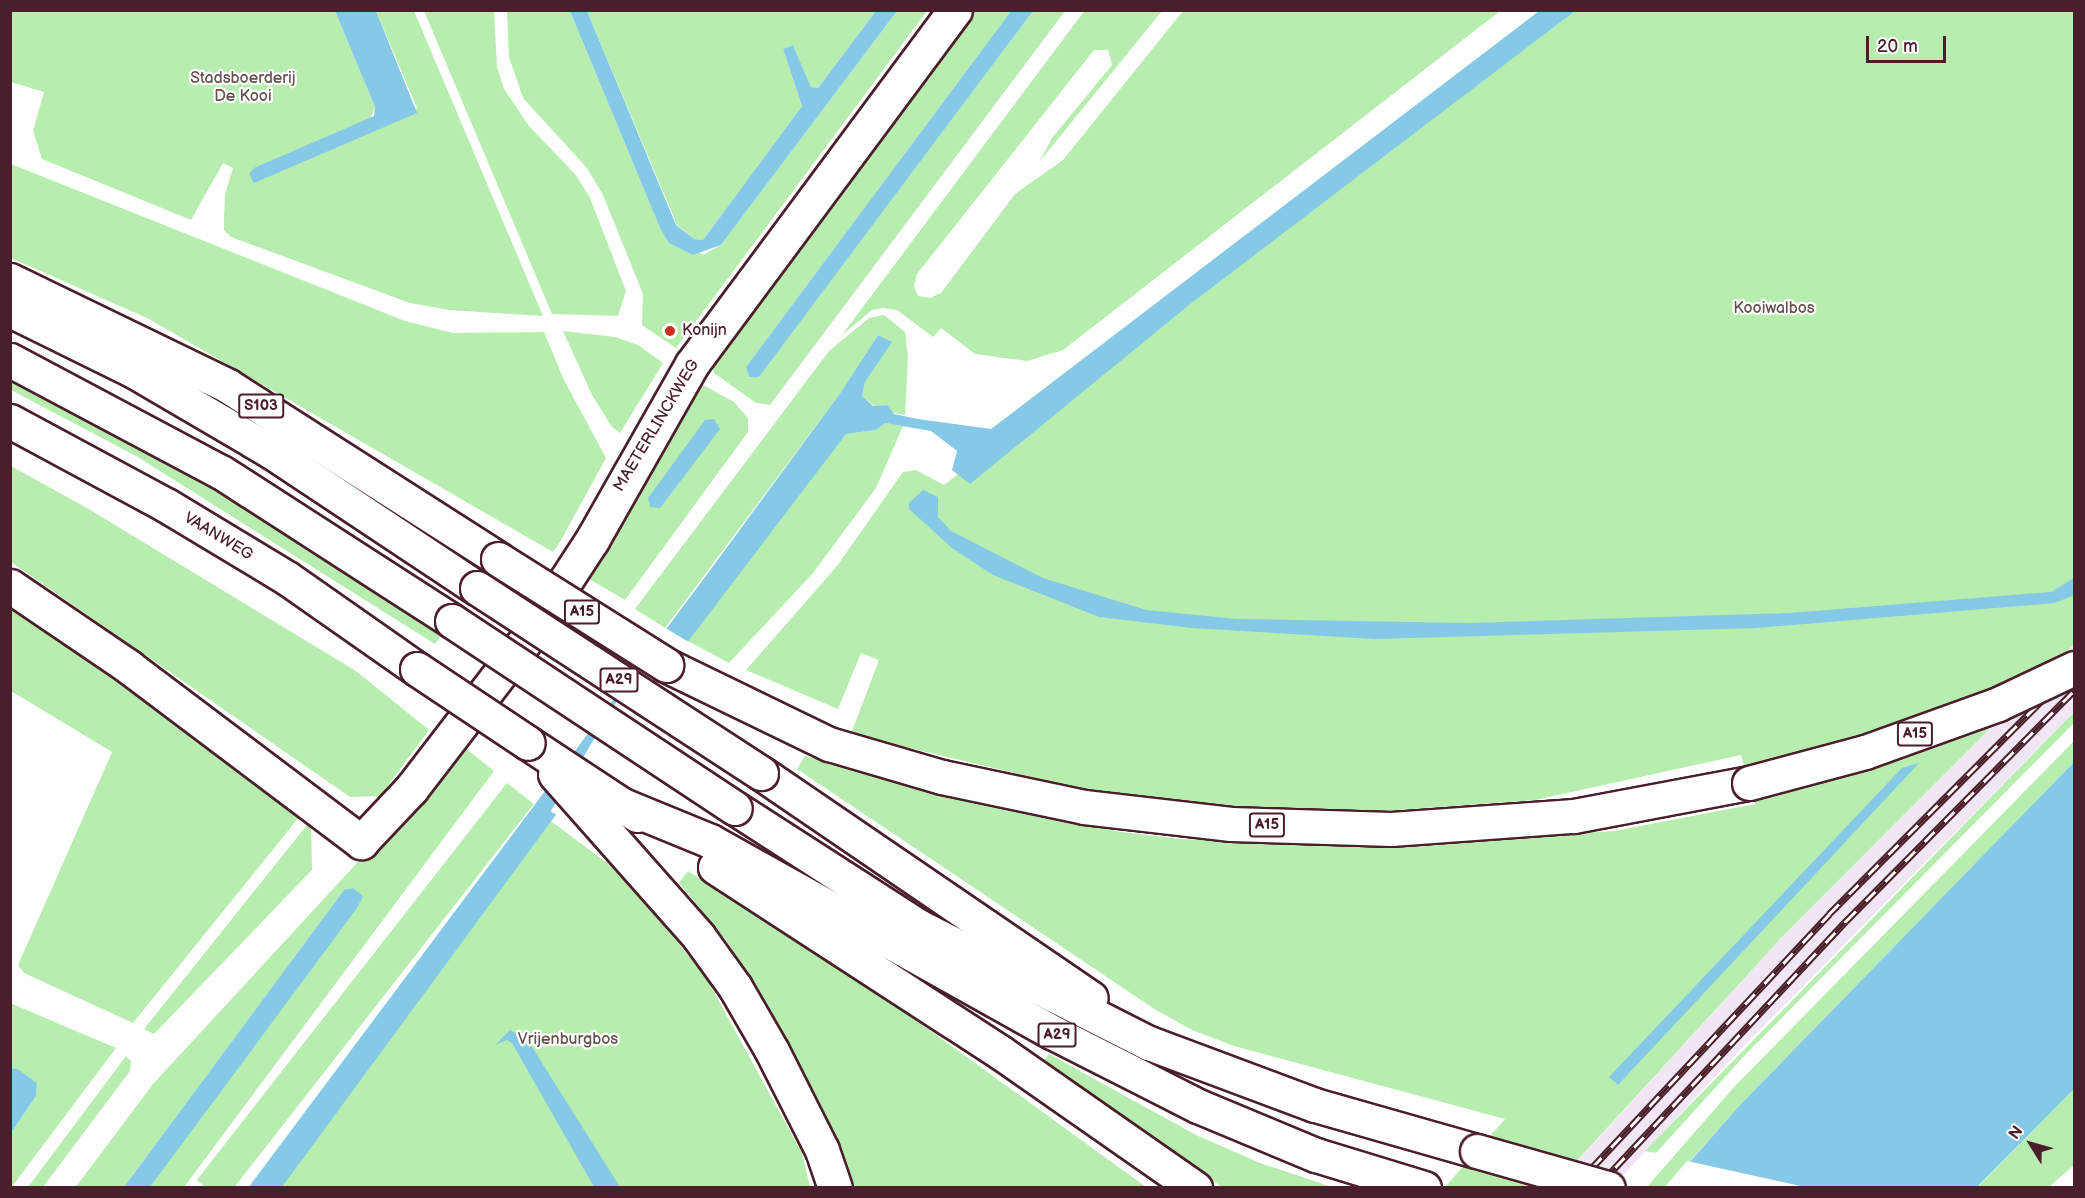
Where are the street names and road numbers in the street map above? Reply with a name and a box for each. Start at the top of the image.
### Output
street label: MAETERLINCKWEG [610,357,704,495]
road number: S103 [237,394,285,418]
street label: VAANWEG [180,509,256,565]
road number: A15 [562,600,602,624]
road number: A29 [600,668,638,692]
road number: A15 [1896,722,1934,746]
road number: A15 [1248,813,1286,837]
road number: A29 [1038,1023,1076,1047]

